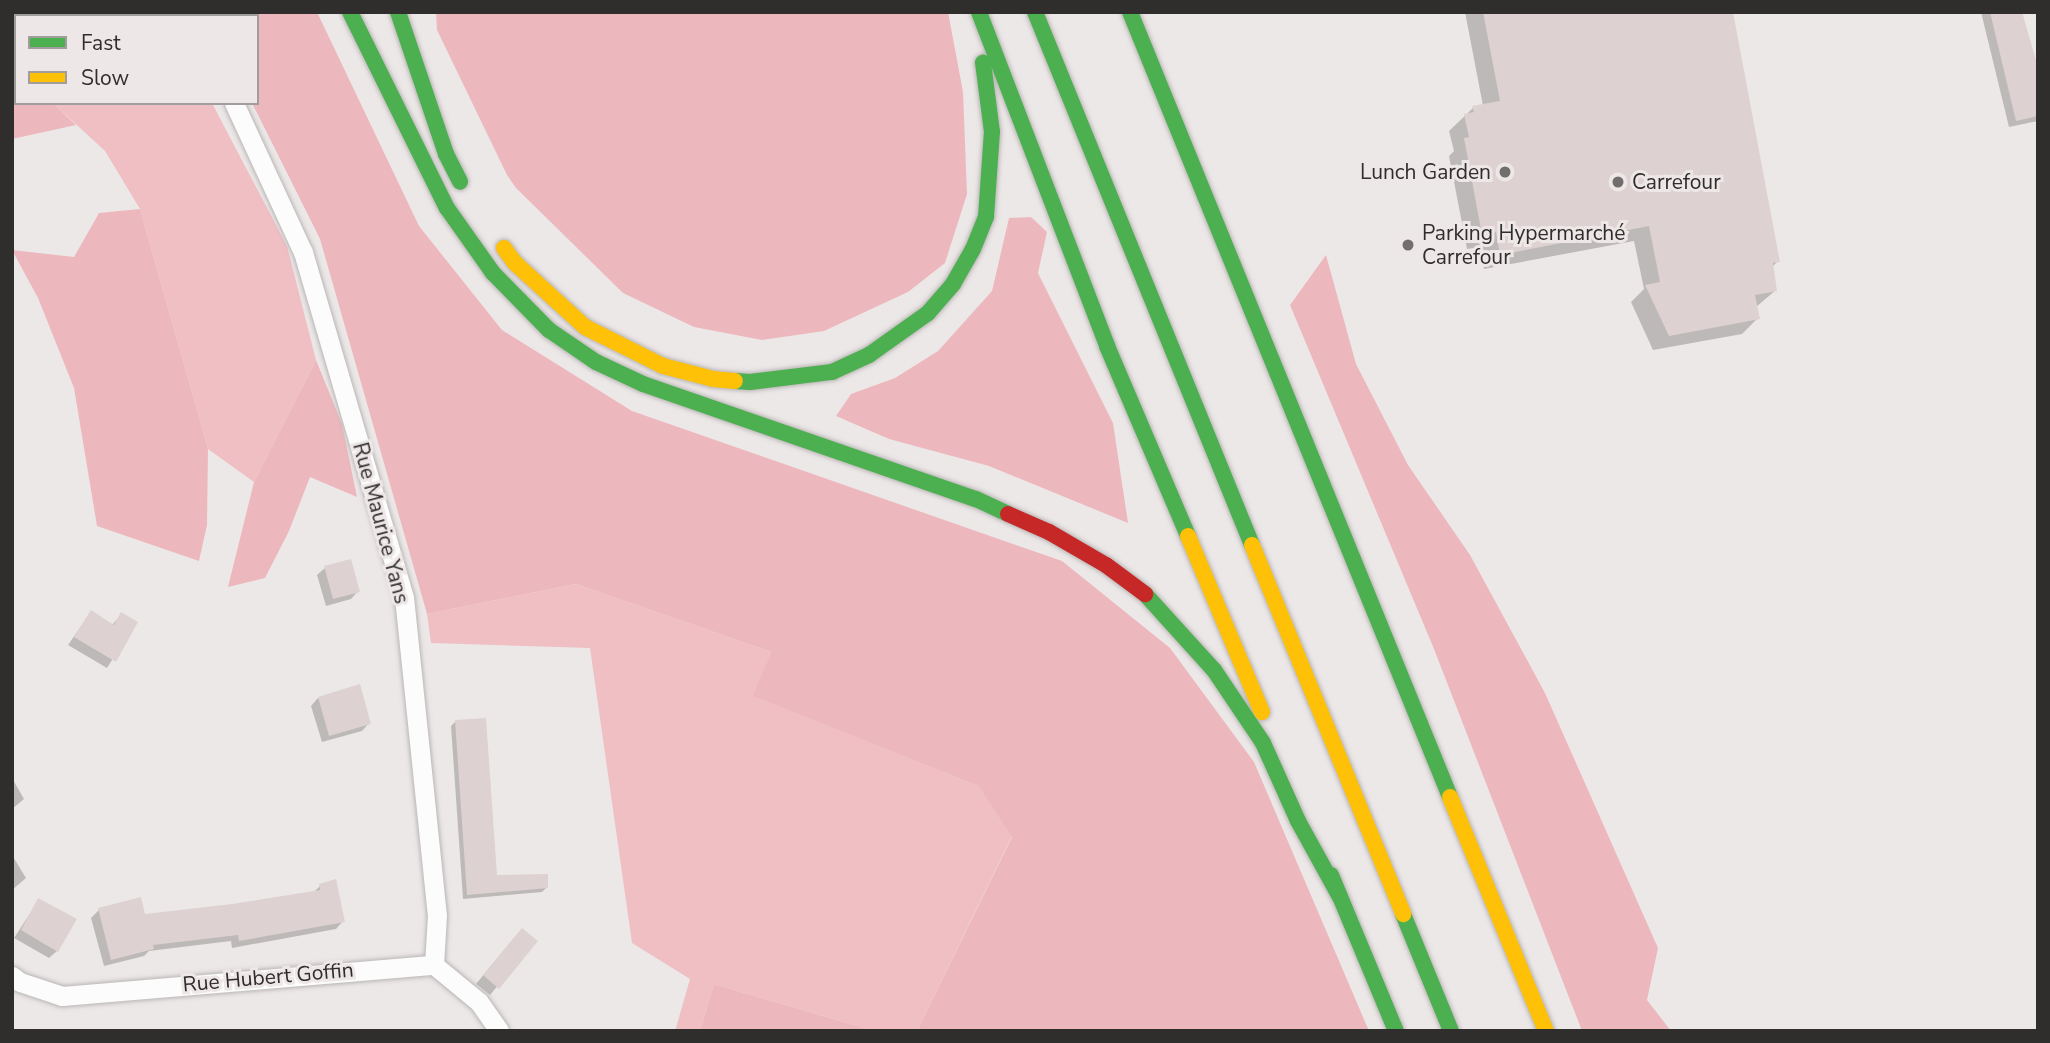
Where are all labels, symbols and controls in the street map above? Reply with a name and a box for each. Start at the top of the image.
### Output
legend [14,14,259,105]
text: Fast [81,29,121,57]
text: Slow [81,64,129,92]
place label: Lunch Garden [1360,159,1491,185]
marker: Lunch Garden [1497,164,1513,180]
place label: Carrefour [1632,169,1721,195]
marker: Carrefour [1610,174,1626,190]
place label: Parking Hypermarché Carrefour [1422,220,1625,270]
marker: Parking Hypermarché Carrefour [1400,237,1416,253]
street label: Rue Maurice Yans [347,440,415,606]
street label: Rue Hubert Goffin [181,957,355,997]

